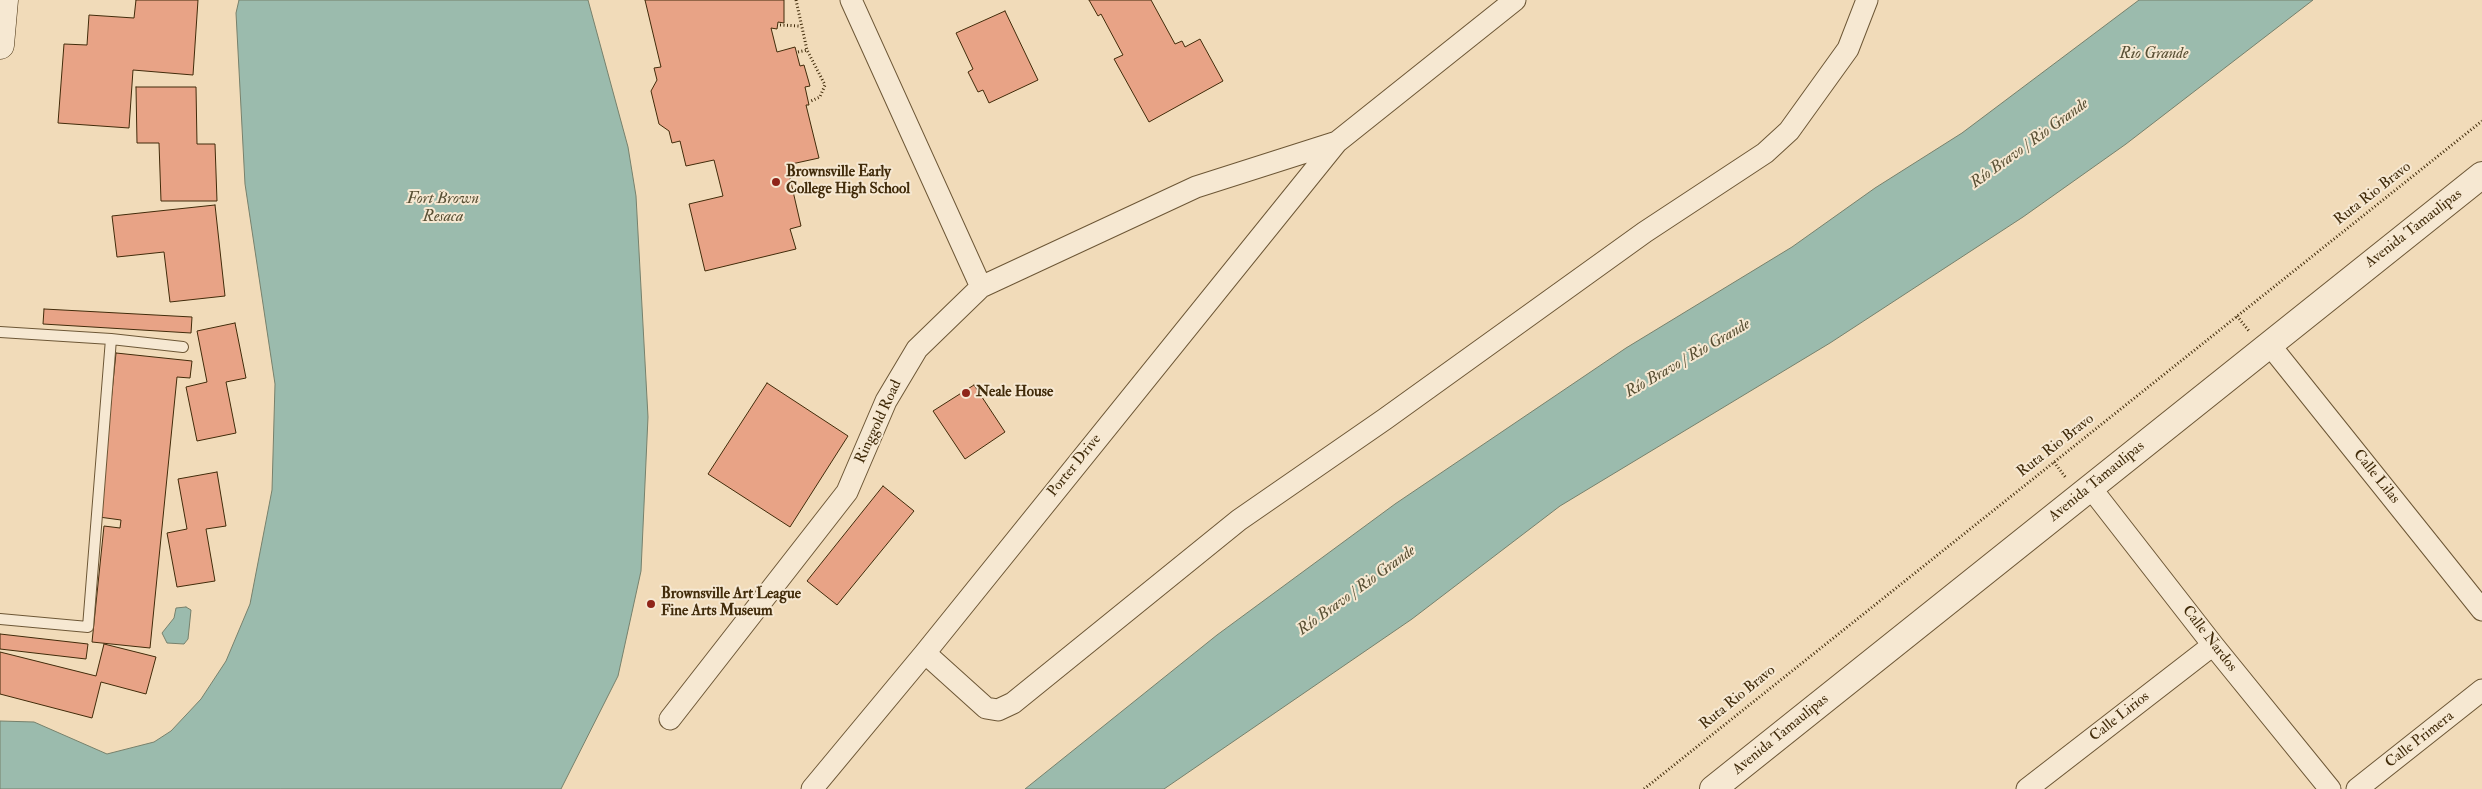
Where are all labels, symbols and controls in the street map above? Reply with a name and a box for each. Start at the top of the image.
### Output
water label: Rio Grande [2120,45,2188,65]
water label: Río Bravo / Rio Grande [1967,95,2093,193]
street label: Ruta Rio Bravo [2331,158,2415,230]
place label: Brownsville Early College High School [786,164,910,199]
marker: Brownsville Early College High School [770,176,782,188]
street label: Avenida Tamaulipas [2362,186,2466,272]
water label: Fort Brown Resaca [407,190,479,228]
water label: Río Bravo / Rio Grande [1622,315,1754,403]
street label: Ringgold Road [852,377,906,467]
place label: Neale House [976,384,1053,402]
marker: Neale House [960,387,972,399]
street label: Ruta Rio Bravo [2014,410,2098,482]
street label: Porter Drive [1044,431,1106,501]
street label: Avenida Tamaulipas [2045,438,2149,526]
street label: Calle Lilas [2349,446,2403,508]
water label: Río Bravo / Rio Grande [1294,542,1420,640]
place label: Brownsville Art League Fine Arts Museum [661,586,801,621]
marker: Brownsville Art League Fine Arts Museum [645,598,657,610]
street label: Calle Nardos [2178,602,2240,676]
street label: Ruta Rio Bravo [1696,662,1780,734]
street label: Calle Lirios [2087,688,2153,746]
street label: Avenida Tamaulipas [1729,691,1833,779]
street label: Calle Primera [2382,708,2458,772]

